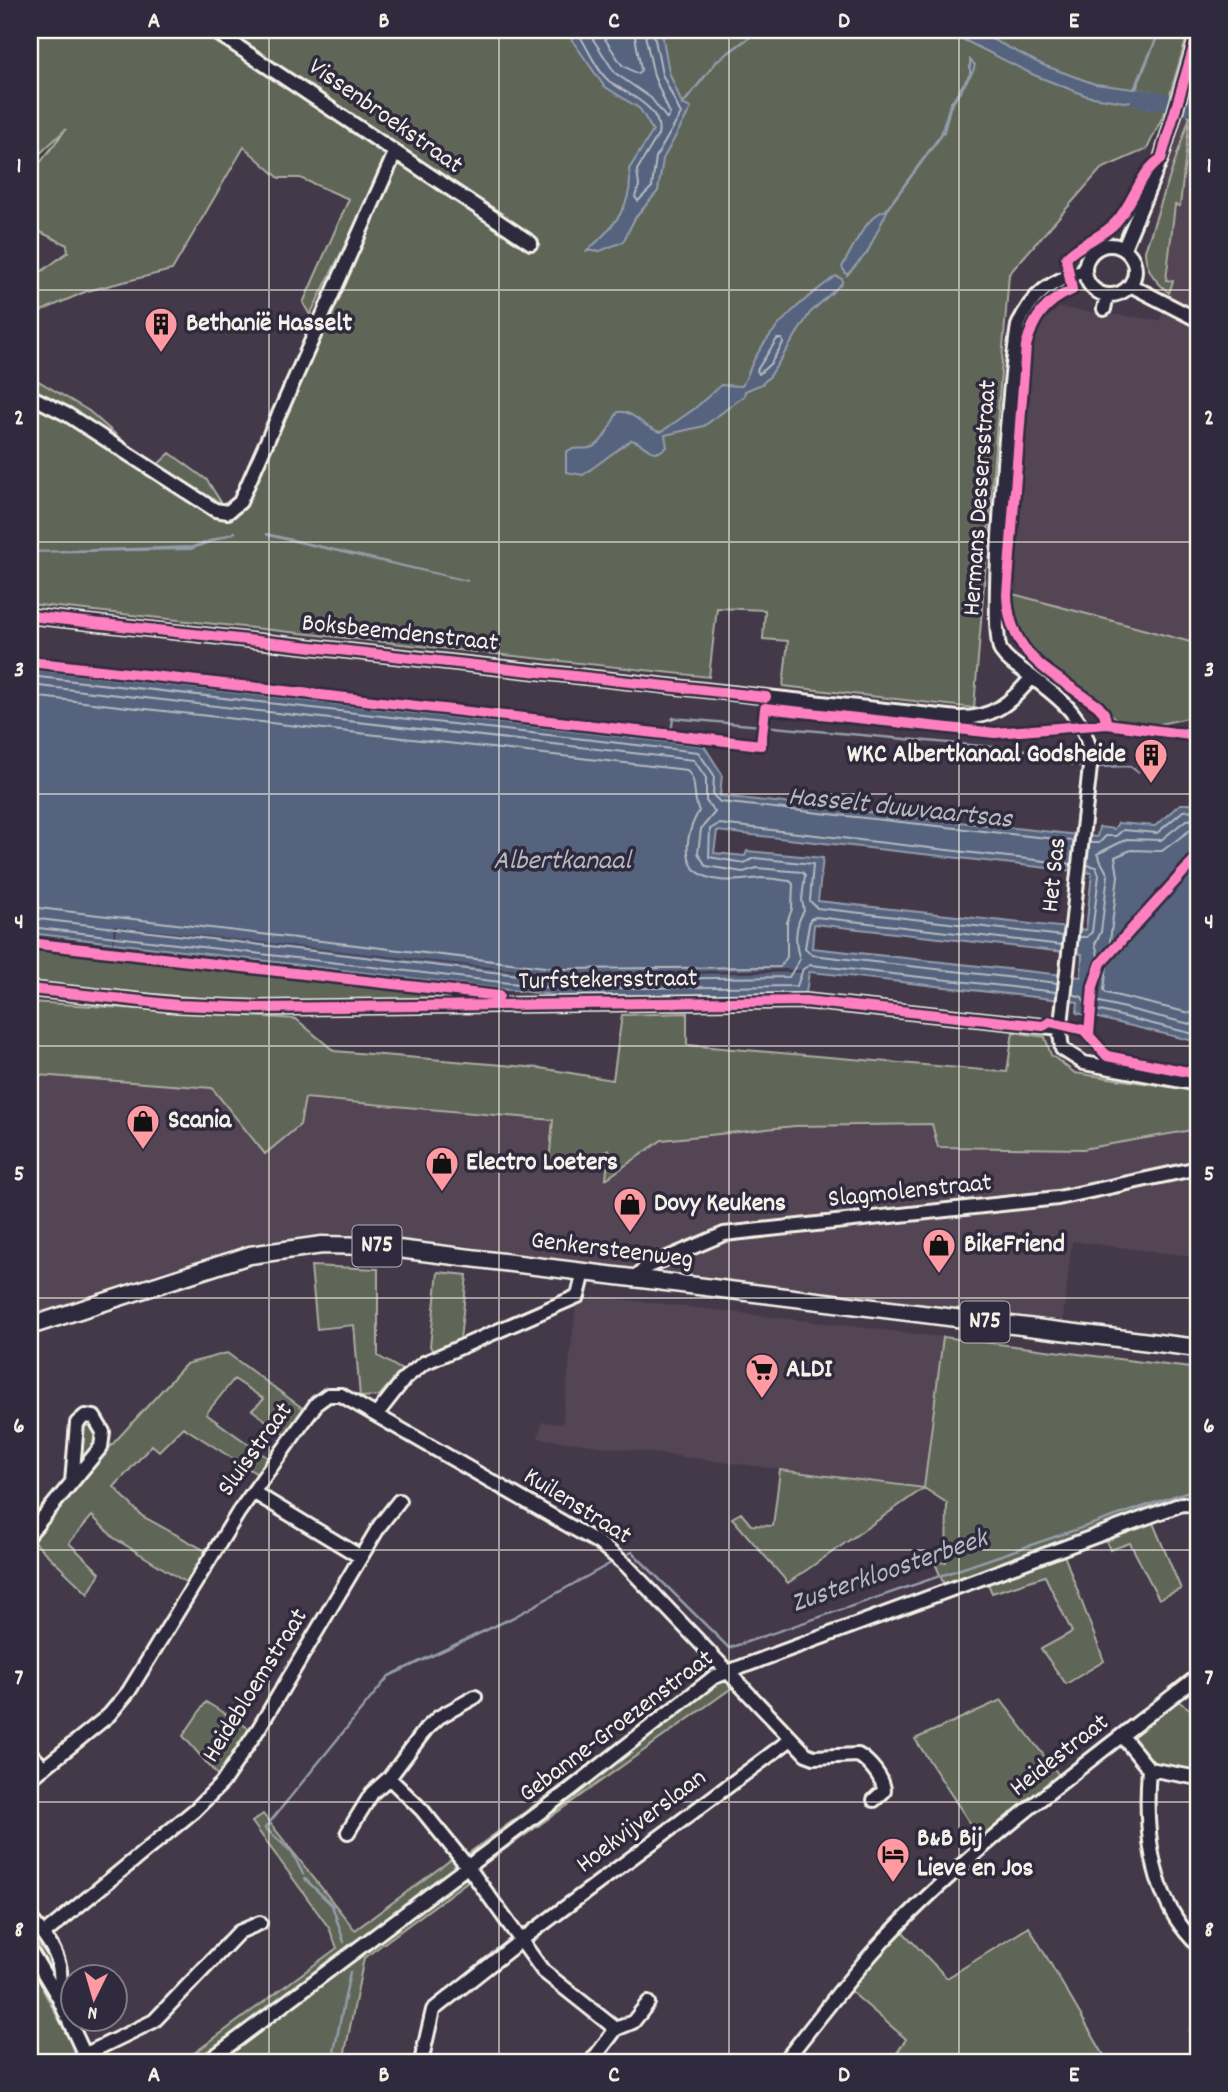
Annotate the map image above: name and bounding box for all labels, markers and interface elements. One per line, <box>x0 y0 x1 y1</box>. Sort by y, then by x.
text: A <box>148 6 160 39</box>
text: B <box>379 6 390 39</box>
text: C <box>608 6 620 39</box>
text: D <box>838 6 850 39</box>
text: E <box>1069 6 1080 39</box>
street label: Vissenbroekstraat <box>300 50 470 184</box>
text: 1 <box>16 151 22 184</box>
text: 1 <box>1206 151 1212 184</box>
building icon: Bethanië Hasselt <box>142 305 180 354</box>
place label: Bethanië Hasselt <box>186 306 352 343</box>
street label: Hermans Dessersstraat <box>954 378 1008 617</box>
text: 2 <box>14 403 24 436</box>
text: 2 <box>1204 403 1214 436</box>
street label: Boksbeemdenstraat <box>300 605 500 663</box>
text: 3 <box>14 655 24 688</box>
text: 3 <box>1204 655 1214 688</box>
building icon: WKC Albertkanaal Godsheide <box>1132 736 1170 785</box>
place label: WKC Albertkanaal Godsheide <box>847 737 1126 774</box>
water label: Hasselt duwvaartsas <box>786 778 1015 842</box>
street label: Het Sas <box>1033 836 1077 914</box>
water label: Albertkanaal <box>493 843 633 883</box>
text: 4 <box>14 907 24 940</box>
text: 4 <box>1204 907 1214 940</box>
street label: Turfstekersstraat <box>518 961 698 1001</box>
shop icon: Scania <box>124 1102 162 1151</box>
place label: Scania <box>168 1103 232 1140</box>
shop icon: Electro Loeters <box>423 1144 461 1193</box>
place label: Electro Loeters <box>466 1145 618 1182</box>
text: 5 <box>14 1159 24 1192</box>
text: 5 <box>1204 1159 1214 1192</box>
street label: Slagmolenstraat <box>826 1165 994 1219</box>
shop icon: Dovy Keukens <box>611 1185 649 1234</box>
place label: Dovy Keukens <box>654 1186 786 1223</box>
street label: Genkersteenweg <box>529 1223 695 1279</box>
road number: N75 <box>352 1226 402 1266</box>
shop icon: BikeFriend <box>920 1226 958 1275</box>
place label: BikeFriend <box>964 1227 1065 1264</box>
road number: N75 <box>960 1302 1010 1342</box>
supermarket icon: ALDI <box>743 1351 781 1400</box>
place label: ALDI <box>786 1352 833 1389</box>
street label: Sluisstraat <box>209 1395 303 1505</box>
text: 6 <box>13 1411 25 1444</box>
text: 6 <box>1203 1411 1215 1444</box>
street label: Kuilenstraat <box>516 1459 639 1555</box>
water label: Zusterkloosterbeek <box>786 1520 996 1625</box>
street label: Heidebloemstraat <box>194 1601 318 1770</box>
street label: Gebanne-Groezenstraat <box>512 1641 723 1813</box>
text: 7 <box>15 1663 24 1696</box>
text: 7 <box>1205 1663 1214 1696</box>
street label: Heidestraat <box>1002 1705 1118 1807</box>
street label: Hoekvijverslaan <box>569 1761 715 1883</box>
place label: B&B Bij Lieve en Jos <box>917 1821 1034 1888</box>
hotel icon: B&B Bij Lieve en Jos <box>874 1835 912 1884</box>
text: 8 <box>14 1915 24 1948</box>
text: 8 <box>1204 1915 1214 1948</box>
north arrow <box>60 1962 130 2032</box>
text: N <box>87 1998 99 2025</box>
text: A <box>148 2060 160 2092</box>
text: B <box>379 2060 390 2092</box>
text: C <box>608 2060 620 2092</box>
text: D <box>838 2060 850 2092</box>
text: E <box>1069 2060 1080 2092</box>

